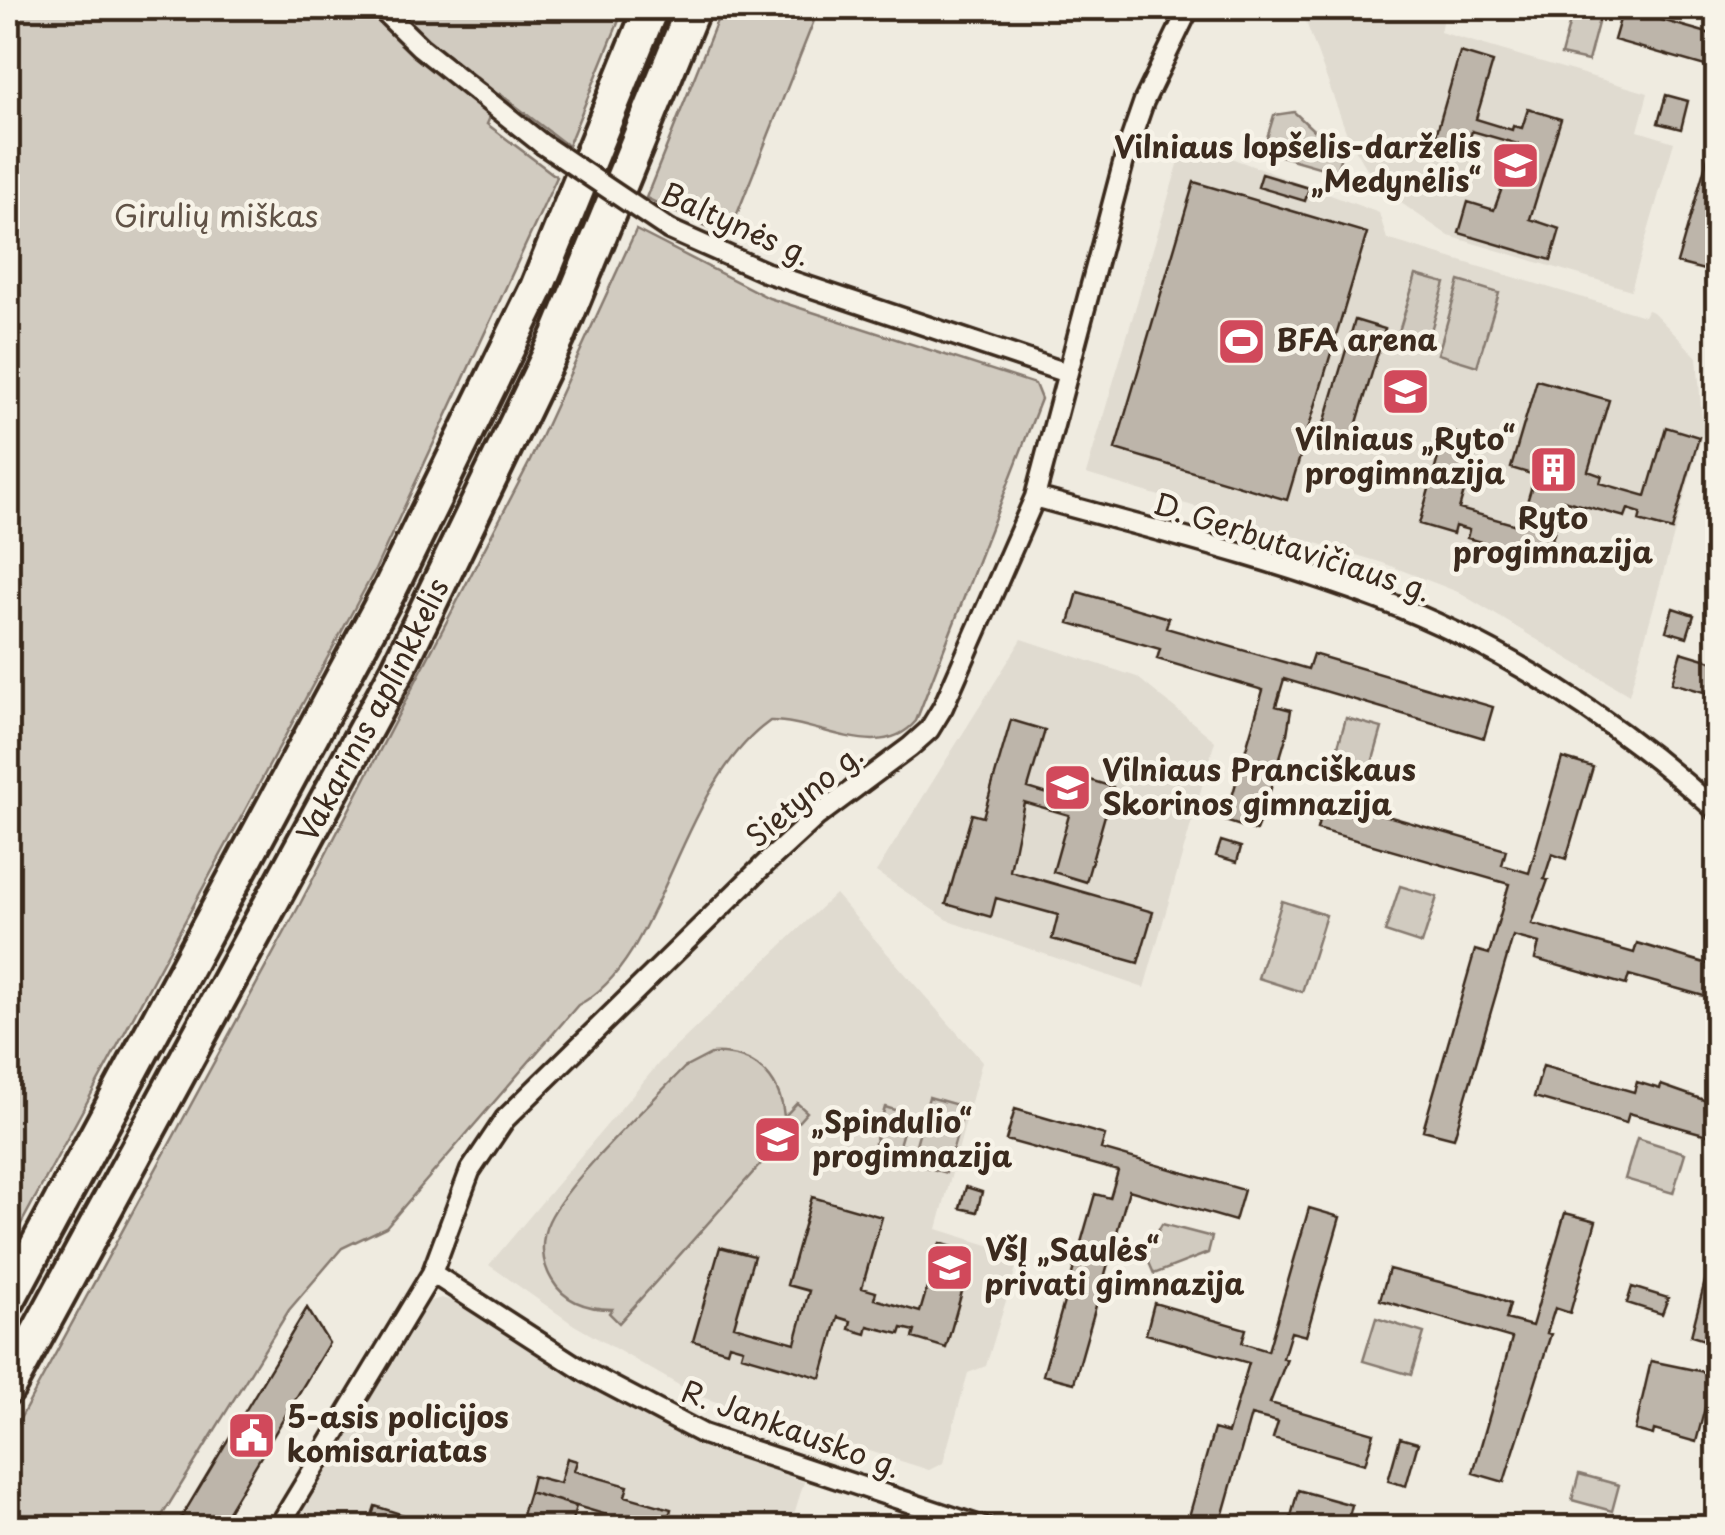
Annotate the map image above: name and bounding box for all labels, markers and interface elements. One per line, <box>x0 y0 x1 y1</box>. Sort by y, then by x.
place label: Vilniaus lopšelis-darželis „Medynėlis“ <box>1114 123 1482 202</box>
school or university icon: Vilniaus lopšelis-darželis „Medynėlis“ <box>1490 139 1542 191</box>
street label: Baltynės g. <box>655 170 819 276</box>
park label: Girulių miškas <box>114 192 318 237</box>
sports icon: BFA arena <box>1215 315 1267 367</box>
place label: BFA arena <box>1276 316 1438 361</box>
school or university icon: Vilniaus „Ryto“ progimnazija <box>1379 365 1431 417</box>
place label: Vilniaus „Ryto“ progimnazija <box>1295 415 1516 494</box>
building icon: Ryto progimnazija <box>1527 444 1579 496</box>
street label: D. Gerbutavičiaus g. <box>1148 479 1437 612</box>
place label: Ryto progimnazija <box>1453 494 1653 573</box>
street label: Vakarinis aplinkkelis <box>284 570 459 849</box>
street label: Sietyno g. <box>735 731 872 857</box>
place label: Vilniaus Pranciškaus Skorinos gimnazija <box>1102 746 1416 825</box>
school or university icon: Vilniaus Pranciškaus Skorinos gimnazija <box>1041 762 1093 814</box>
place label: „Spindulio“ progimnazija <box>812 1098 1013 1177</box>
school or university icon: „Spindulio“ progimnazija <box>751 1114 803 1166</box>
place label: VšĮ „Saulės“ privati gimnazija <box>985 1226 1245 1305</box>
school or university icon: VšĮ „Saulės“ privati gimnazija <box>924 1242 976 1294</box>
street label: R. Jankausko g. <box>676 1367 908 1488</box>
place label: 5-asis policijos komisariatas <box>287 1393 509 1472</box>
public building icon: 5-asis policijos komisariatas <box>226 1409 278 1461</box>

